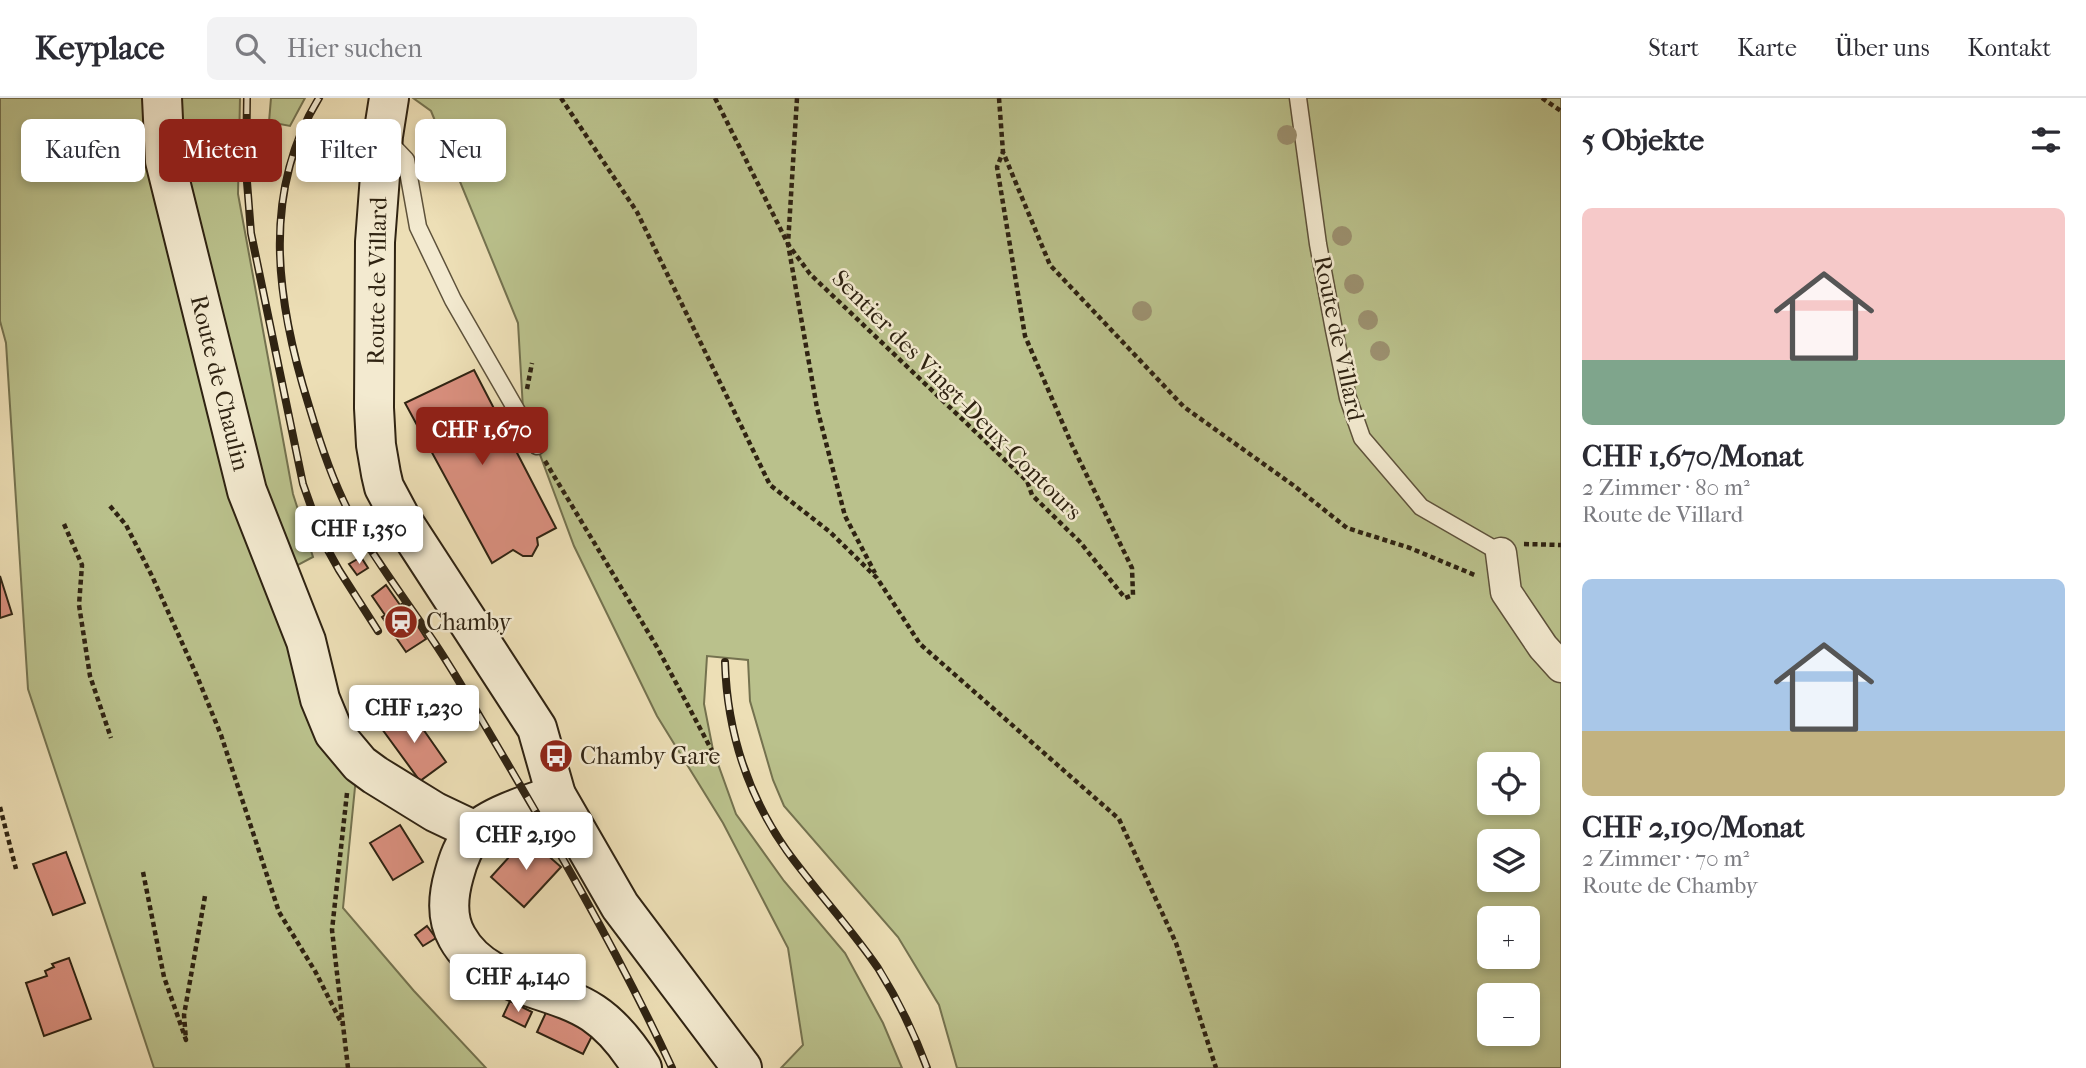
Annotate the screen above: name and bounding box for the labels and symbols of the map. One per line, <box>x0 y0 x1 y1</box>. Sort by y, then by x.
street label: Route de Villard <box>362 196 392 365</box>
street label: Route de Villard <box>1308 253 1370 424</box>
street label: Sentier des Vingt-Deux-Contours <box>826 264 1088 526</box>
street label: Route de Chaulin <box>185 292 255 474</box>
pin: CHF 1,670 <box>402 408 562 467</box>
pin: CHF 1,350 <box>279 506 439 566</box>
station icon: Chamby <box>382 603 420 641</box>
place label: Chamby <box>426 608 512 636</box>
pin: CHF 1,230 <box>334 686 494 745</box>
bus stop icon: Chamby Gare <box>537 737 575 775</box>
place label: Chamby Gare <box>580 742 721 770</box>
pin: CHF 2,190 <box>446 812 606 872</box>
pin: CHF 4,140 <box>438 954 598 1014</box>

